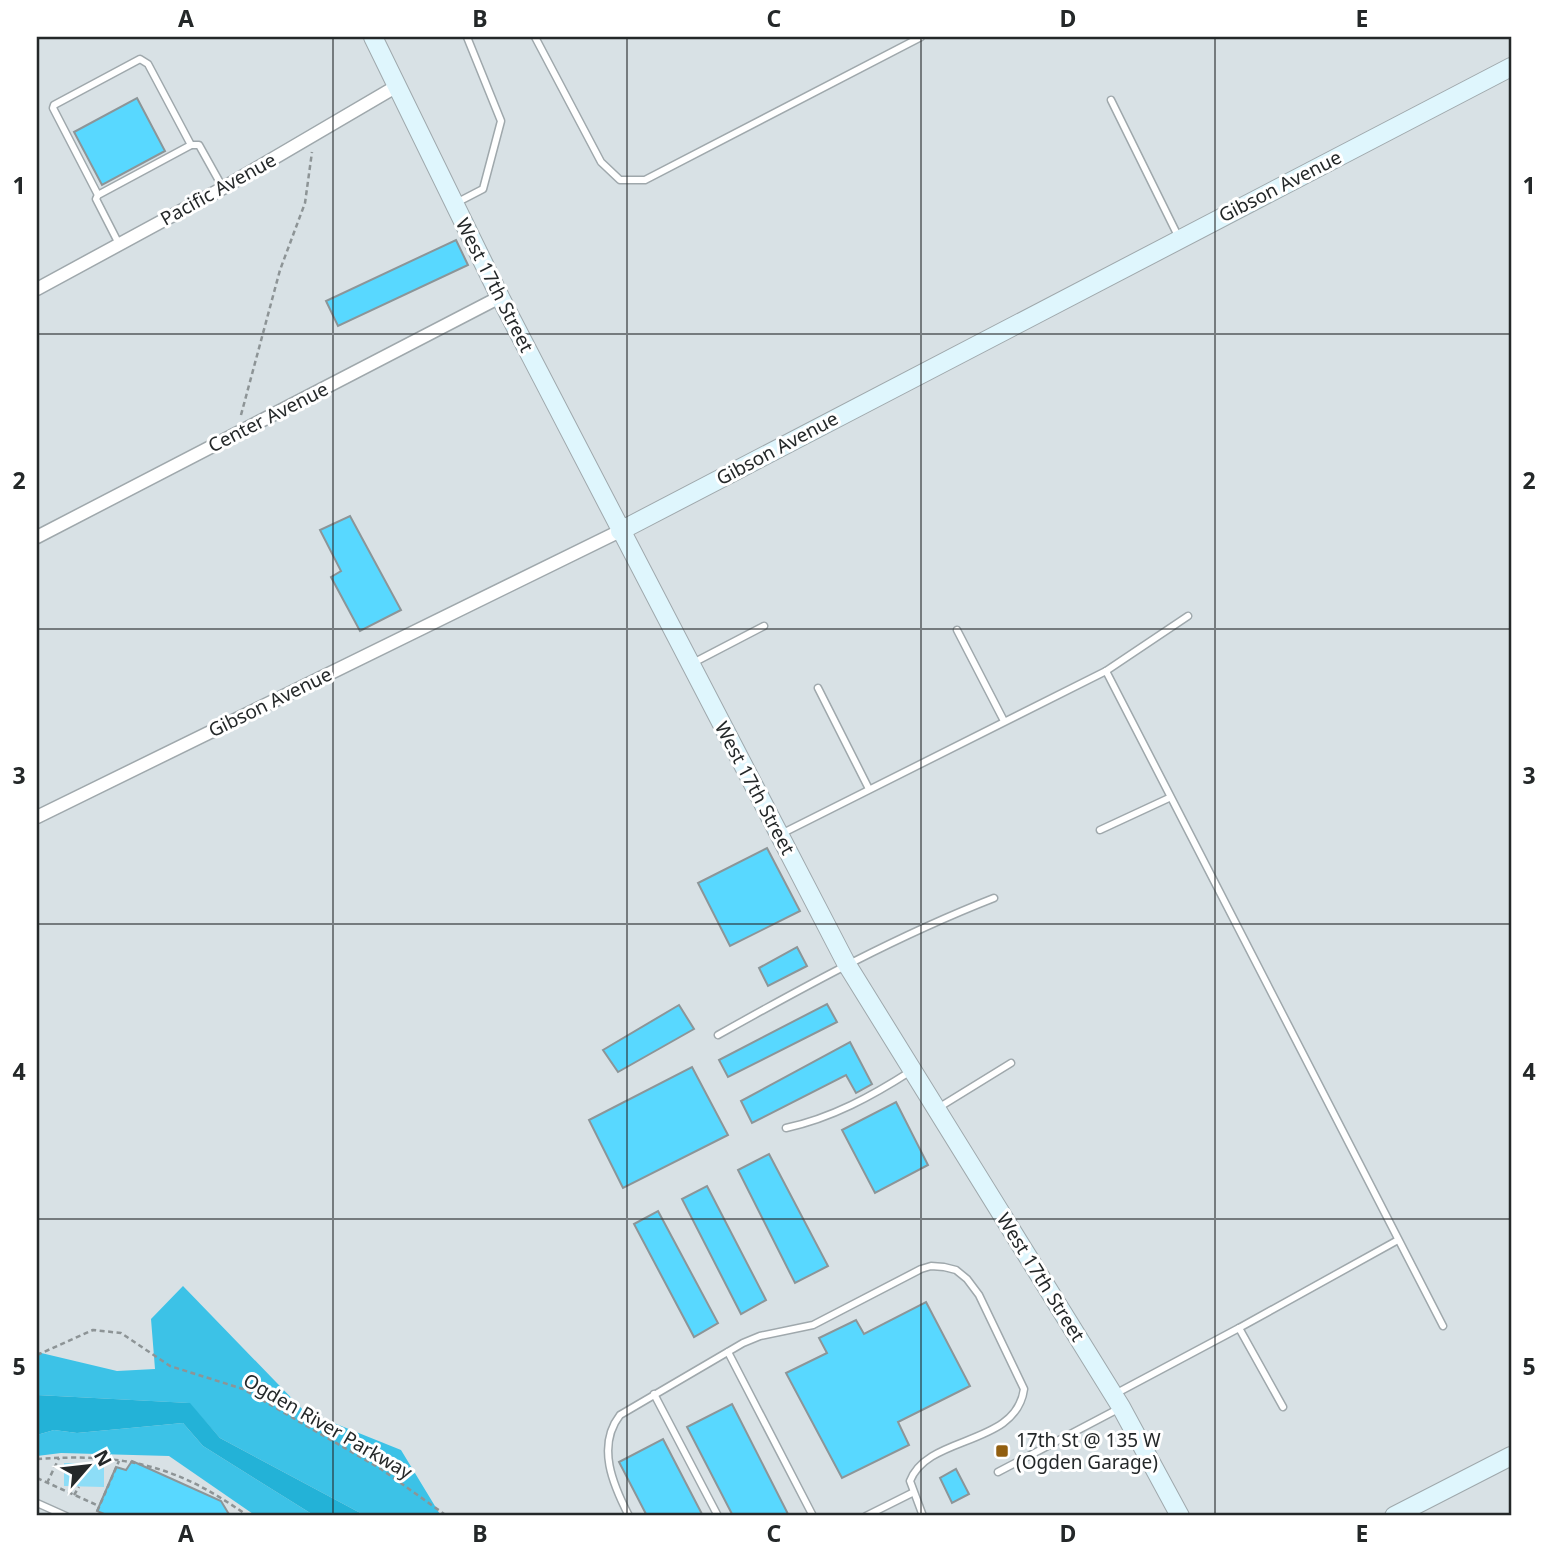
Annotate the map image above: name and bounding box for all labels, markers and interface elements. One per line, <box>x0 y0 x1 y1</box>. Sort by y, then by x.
text: A <box>178 2 194 34</box>
text: B <box>472 2 488 34</box>
text: C <box>767 2 782 34</box>
text: D <box>1060 2 1076 34</box>
text: E <box>1356 2 1368 34</box>
street label: Gibson Avenue <box>1214 144 1346 228</box>
street label: Pacific Avenue <box>156 147 280 231</box>
text: 1 <box>12 169 26 201</box>
text: 1 <box>1522 169 1536 201</box>
street label: West 17th Street <box>450 214 540 357</box>
street label: Center Avenue <box>203 376 333 458</box>
street label: Gibson Avenue <box>712 405 842 491</box>
text: 2 <box>12 464 26 496</box>
text: 2 <box>1522 464 1536 496</box>
street label: Gibson Avenue <box>204 661 336 743</box>
street label: West 17th Street <box>709 717 801 859</box>
text: 3 <box>12 759 26 791</box>
text: 3 <box>1522 759 1536 791</box>
text: 4 <box>12 1055 26 1087</box>
text: 4 <box>1522 1055 1536 1087</box>
street label: West 17th Street <box>991 1208 1091 1346</box>
text: 5 <box>12 1350 26 1382</box>
text: 5 <box>1522 1350 1536 1382</box>
street label: Ogden River Parkway <box>239 1367 417 1485</box>
place label: 17th St @ 135 W (Ogden Garage) <box>1016 1427 1161 1475</box>
north arrow <box>52 1430 122 1500</box>
marker: 17th St @ 135 W (Ogden Garage) <box>994 1443 1010 1459</box>
text: N <box>88 1445 118 1471</box>
text: A <box>178 1517 194 1549</box>
text: B <box>472 1517 488 1549</box>
text: C <box>767 1517 782 1549</box>
text: D <box>1060 1517 1076 1549</box>
text: E <box>1356 1517 1368 1549</box>

